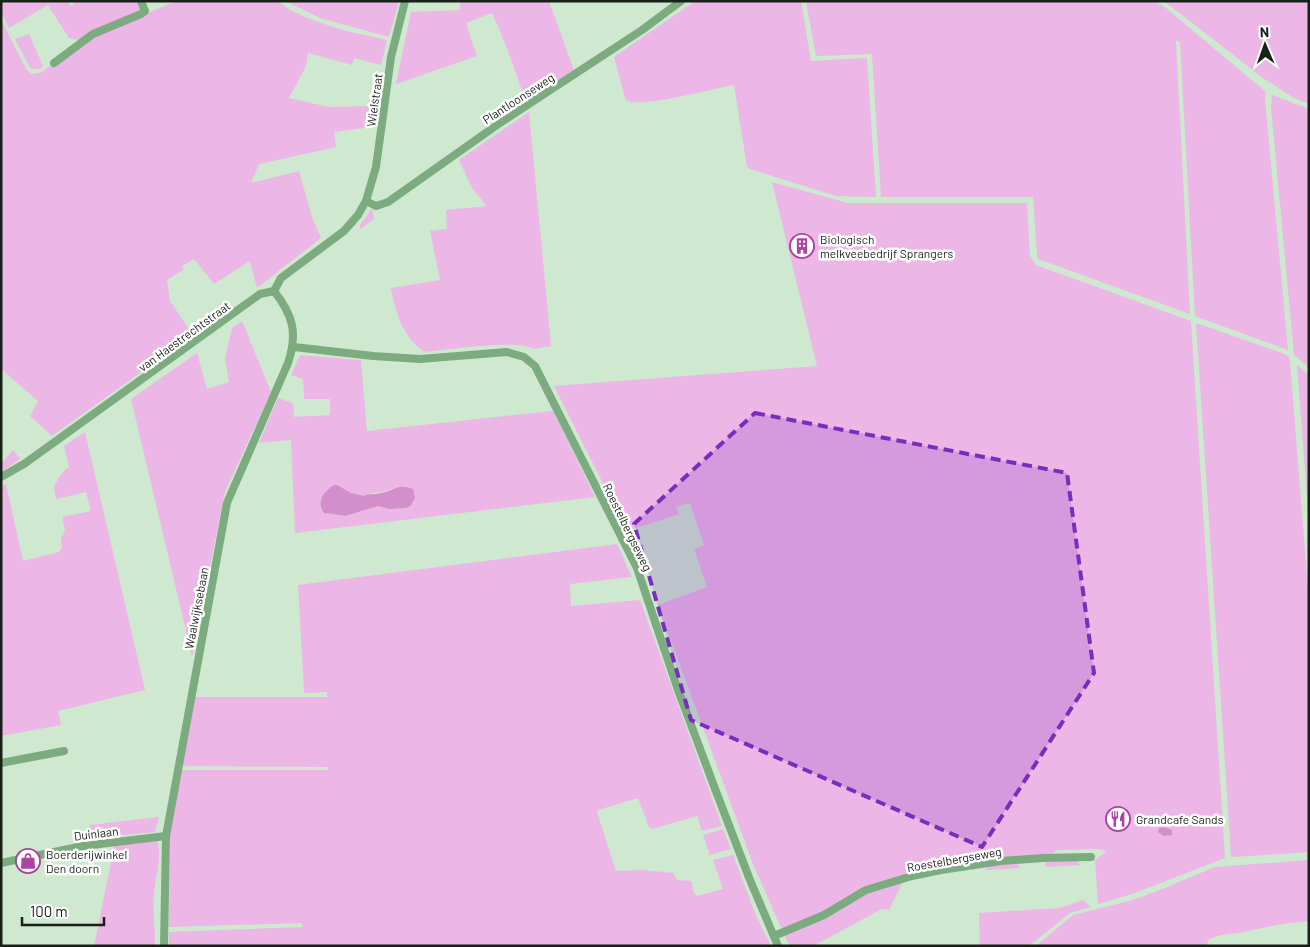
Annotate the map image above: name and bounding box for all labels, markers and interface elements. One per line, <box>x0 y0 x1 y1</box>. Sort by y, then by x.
north arrow <box>1240 20 1290 70</box>
text: N <box>1260 23 1269 40</box>
street label: Plantloonseweg <box>480 70 556 126</box>
street label: Wielstraat <box>363 72 385 128</box>
place label: Biologisch melkveebedrijf Sprangers <box>820 232 953 260</box>
building icon: Biologisch melkveebedrijf Sprangers <box>789 233 815 259</box>
street label: van Haestrechtstraat <box>135 298 233 374</box>
street label: Roestelbergseweg <box>601 481 655 573</box>
street label: Waalwijksebaan <box>181 566 211 650</box>
restaurant icon: Grandcafe Sands <box>1105 806 1131 832</box>
place label: Grandcafe Sands <box>1136 812 1224 826</box>
street label: Duinlaan <box>73 823 119 843</box>
street label: Roestelbergseweg <box>906 844 1002 874</box>
place label: Boerderijwinkel Den doorn <box>46 847 127 875</box>
shop icon: Boerderijwinkel Den doorn <box>15 848 41 874</box>
scale bar <box>22 894 105 926</box>
text: 100 m <box>30 902 68 920</box>

